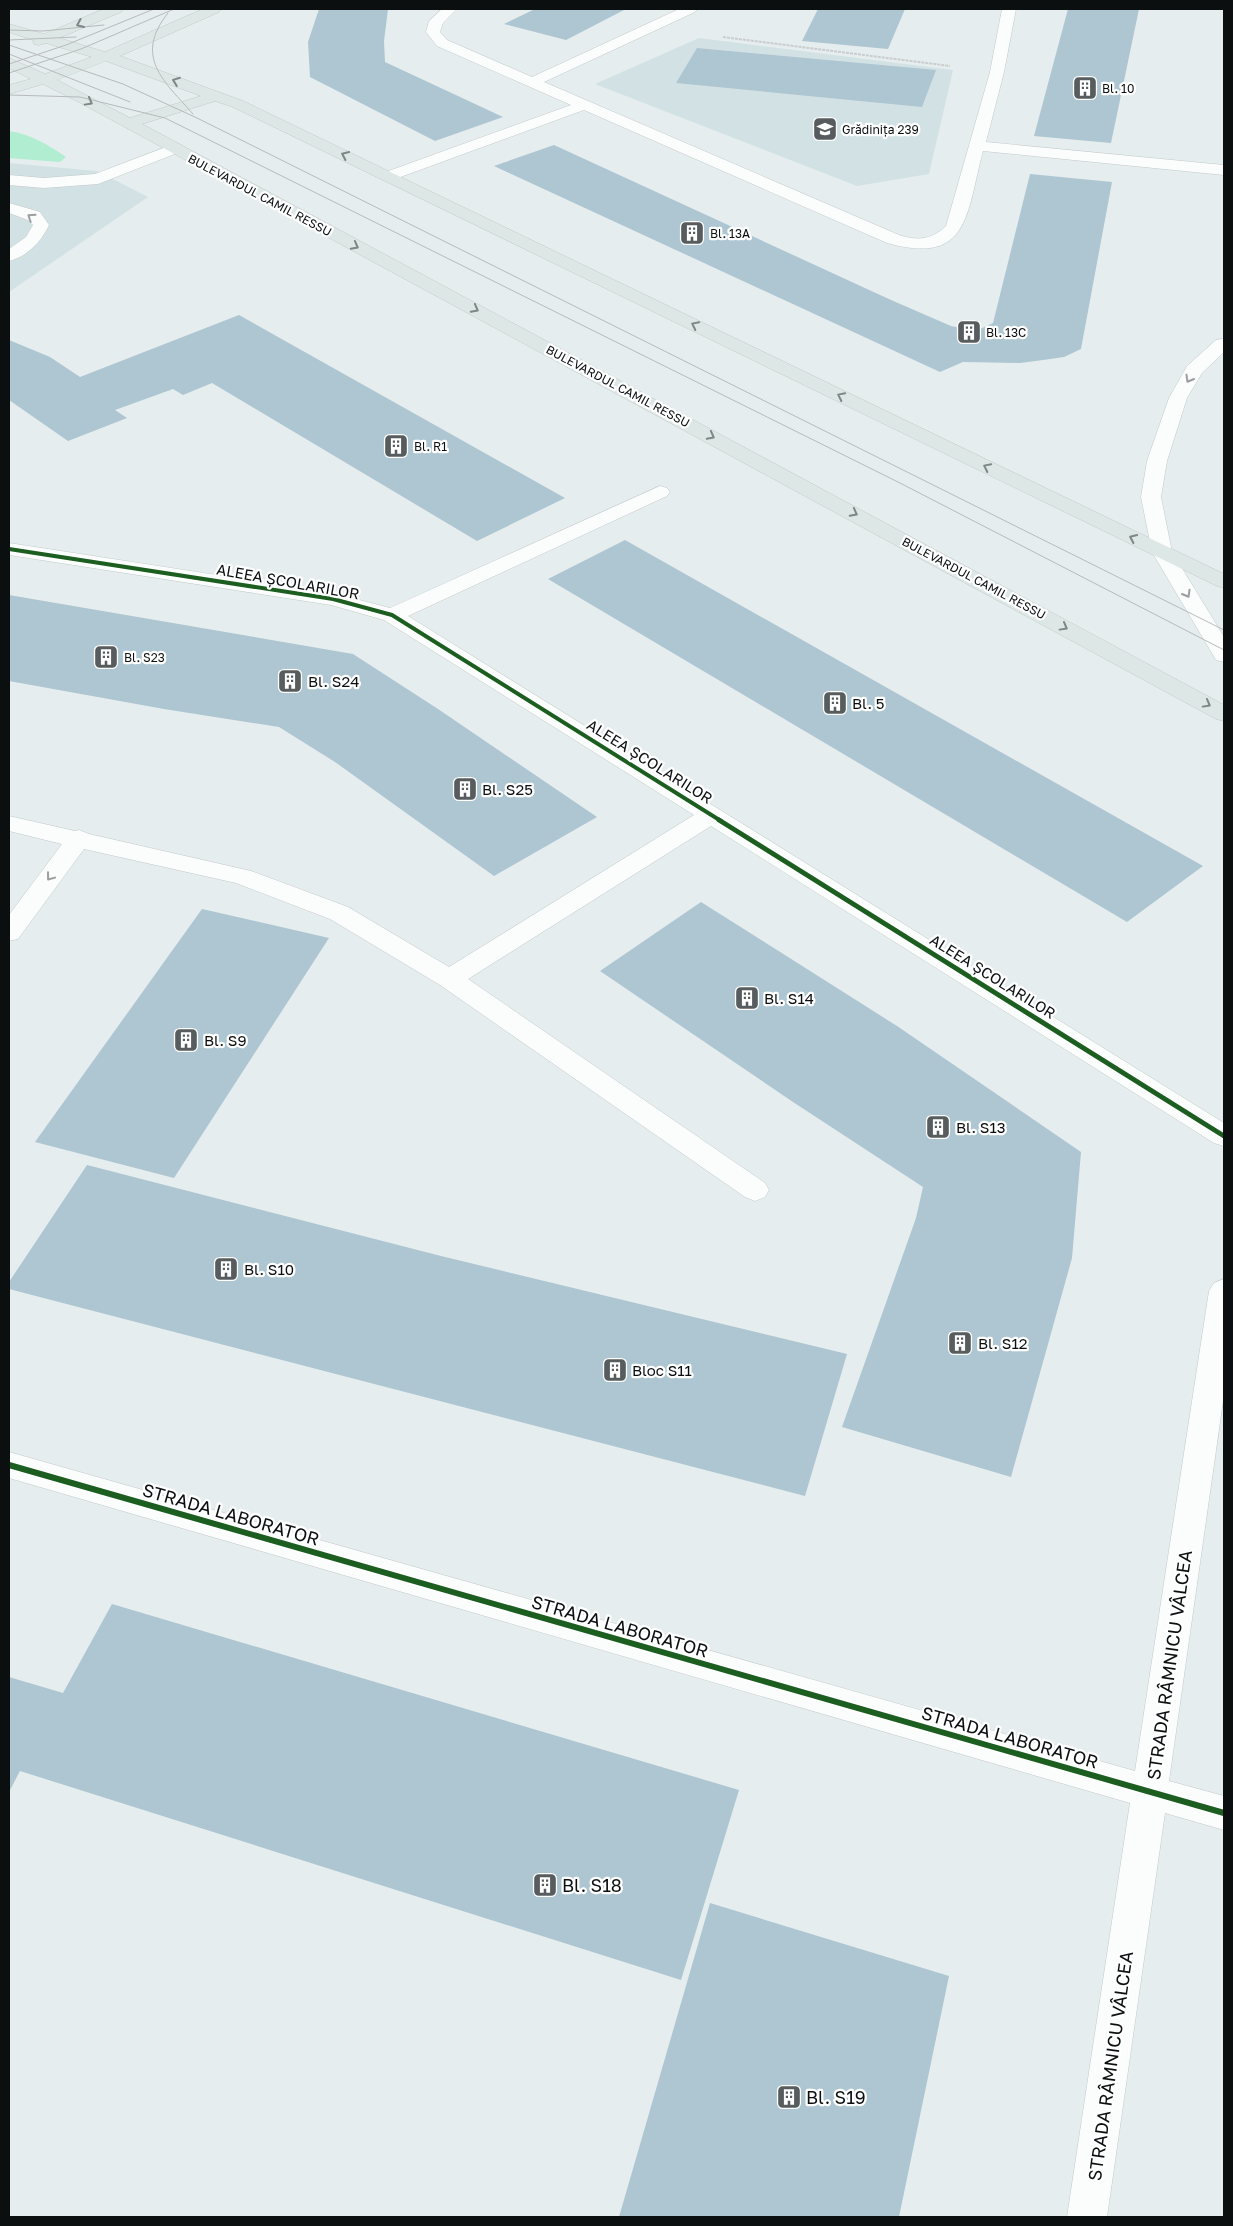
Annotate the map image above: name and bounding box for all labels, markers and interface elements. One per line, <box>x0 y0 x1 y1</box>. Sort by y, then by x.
one-way arrow <box>76 17 85 28</box>
building icon: Bl. 10 <box>1072 75 1098 101</box>
one-way arrow <box>172 77 181 87</box>
place label: Bl. 10 <box>1102 81 1134 96</box>
one-way arrow <box>83 96 92 106</box>
school or university icon: Grădinița 239 <box>812 116 838 142</box>
place label: Grădinița 239 <box>842 122 919 137</box>
street label: BULEVARDUL CAMIL RESSU <box>186 151 334 239</box>
one-way arrow <box>341 151 350 161</box>
one-way arrow <box>27 213 36 223</box>
building icon: Bl. 13A <box>679 220 705 246</box>
place label: Bl. 13A <box>710 226 750 241</box>
one-way arrow <box>350 240 359 250</box>
one-way arrow <box>470 303 479 313</box>
building icon: Bl. 13C <box>956 319 982 345</box>
one-way arrow <box>691 321 700 331</box>
place label: Bl. 13C <box>986 325 1026 340</box>
street label: BULEVARDUL CAMIL RESSU <box>544 342 692 430</box>
one-way arrow <box>1185 374 1195 383</box>
one-way arrow <box>837 392 846 402</box>
one-way arrow <box>705 430 714 440</box>
building icon: Bl. R1 <box>383 433 409 459</box>
place label: Bl. R1 <box>414 439 447 454</box>
one-way arrow <box>983 463 992 473</box>
one-way arrow <box>848 507 857 517</box>
street label: BULEVARDUL CAMIL RESSU <box>900 534 1048 622</box>
one-way arrow <box>1129 534 1138 544</box>
street label: ALEEA ȘCOLARILOR <box>215 560 361 602</box>
one-way arrow <box>1180 589 1190 598</box>
one-way arrow <box>1059 620 1068 630</box>
building icon: Bl. S23 <box>93 644 119 670</box>
place label: Bl. S23 <box>124 650 165 665</box>
building icon: Bl. S24 <box>277 668 303 694</box>
place label: Bl. S24 <box>308 672 359 690</box>
building icon: Bl. 5 <box>822 690 848 716</box>
place label: Bl. 5 <box>852 694 885 712</box>
one-way arrow <box>1201 698 1210 708</box>
street label: ALEEA ȘCOLARILOR <box>584 715 716 807</box>
building icon: Bl. S25 <box>452 776 478 802</box>
place label: Bl. S25 <box>482 780 533 798</box>
one-way arrow <box>48 871 56 880</box>
street label: ALEEA ȘCOLARILOR <box>927 930 1059 1022</box>
building icon: Bl. S14 <box>734 985 760 1011</box>
place label: Bl. S14 <box>764 989 814 1007</box>
building icon: Bl. S9 <box>173 1027 199 1053</box>
place label: Bl. S9 <box>204 1031 247 1049</box>
building icon: Bl. S13 <box>925 1114 951 1140</box>
place label: Bl. S13 <box>956 1118 1006 1136</box>
building icon: Bl. S10 <box>213 1256 239 1282</box>
place label: Bl. S10 <box>244 1260 294 1278</box>
building icon: Bl. S12 <box>947 1330 973 1356</box>
place label: Bl. S12 <box>978 1334 1027 1352</box>
building icon: Bloc S11 <box>602 1357 628 1383</box>
place label: Bloc S11 <box>632 1361 692 1379</box>
street label: STRADA LABORATOR <box>140 1478 322 1550</box>
street label: STRADA RÂMNICU VÂLCEA <box>1142 1549 1196 1781</box>
street label: STRADA LABORATOR <box>529 1590 711 1662</box>
street label: STRADA LABORATOR <box>919 1701 1101 1773</box>
building icon: Bl. S18 <box>532 1872 558 1898</box>
place label: Bl. S18 <box>562 1874 622 1896</box>
street label: STRADA RÂMNICU VÂLCEA <box>1083 1950 1137 2182</box>
building icon: Bl. S19 <box>776 2084 802 2110</box>
place label: Bl. S19 <box>806 2086 866 2108</box>

